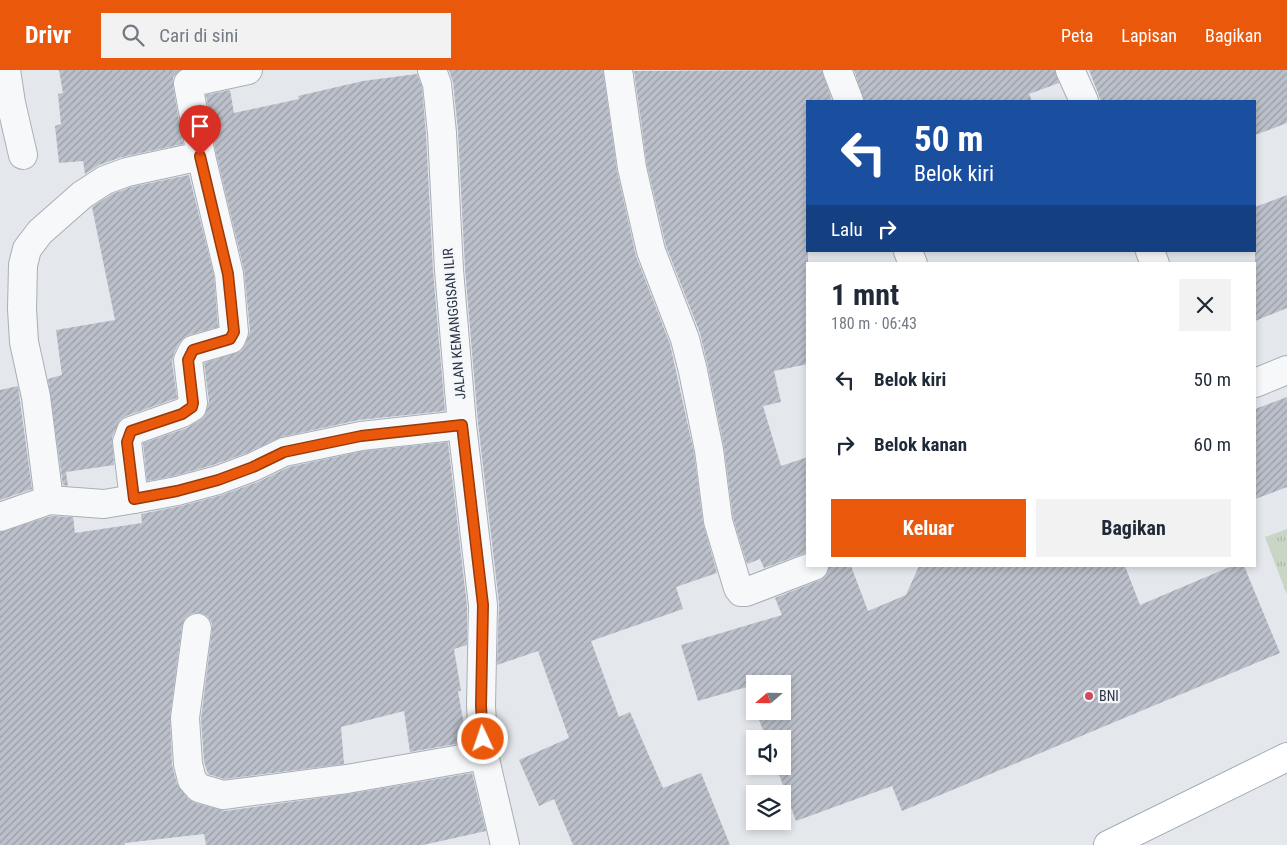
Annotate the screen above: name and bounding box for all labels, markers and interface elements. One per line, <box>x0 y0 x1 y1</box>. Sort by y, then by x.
search box <box>101 13 451 58</box>
text: Drivr <box>25 21 71 49</box>
icon: search <box>119 21 147 49</box>
text: Cari di sini <box>159 24 238 47</box>
text: Peta <box>1061 25 1093 46</box>
text: Lapisan <box>1121 25 1177 46</box>
text: Bagikan <box>1205 25 1262 46</box>
pin <box>179 105 221 156</box>
icon: arrive <box>186 112 214 140</box>
text: 50 m <box>914 119 983 160</box>
icon: left <box>831 120 896 185</box>
text: Belok kiri <box>914 161 994 186</box>
icon: right <box>873 215 901 243</box>
text: Lalu <box>831 218 863 241</box>
street label: JALAN KEMANGGISAN ILIR <box>439 247 469 400</box>
text: 1 mnt <box>831 277 899 312</box>
button: close <box>1179 279 1231 331</box>
text: 180 m · 06:43 <box>831 314 917 333</box>
icon: left <box>831 366 859 394</box>
text: Belok kiri <box>874 368 946 391</box>
text: 50 m <box>1194 368 1231 391</box>
icon: right <box>831 431 859 459</box>
text: Belok kanan <box>874 433 967 456</box>
text: 60 m <box>1194 433 1231 456</box>
button: Keluar <box>831 499 1026 557</box>
button: Bagikan <box>1036 499 1231 557</box>
north arrow <box>746 675 791 720</box>
map controls <box>746 675 791 830</box>
place label: BNI <box>1099 688 1119 704</box>
marker: BNI <box>1083 690 1095 702</box>
position arrow <box>456 712 508 764</box>
button: sound <box>746 730 791 775</box>
button: layers <box>746 785 791 830</box>

